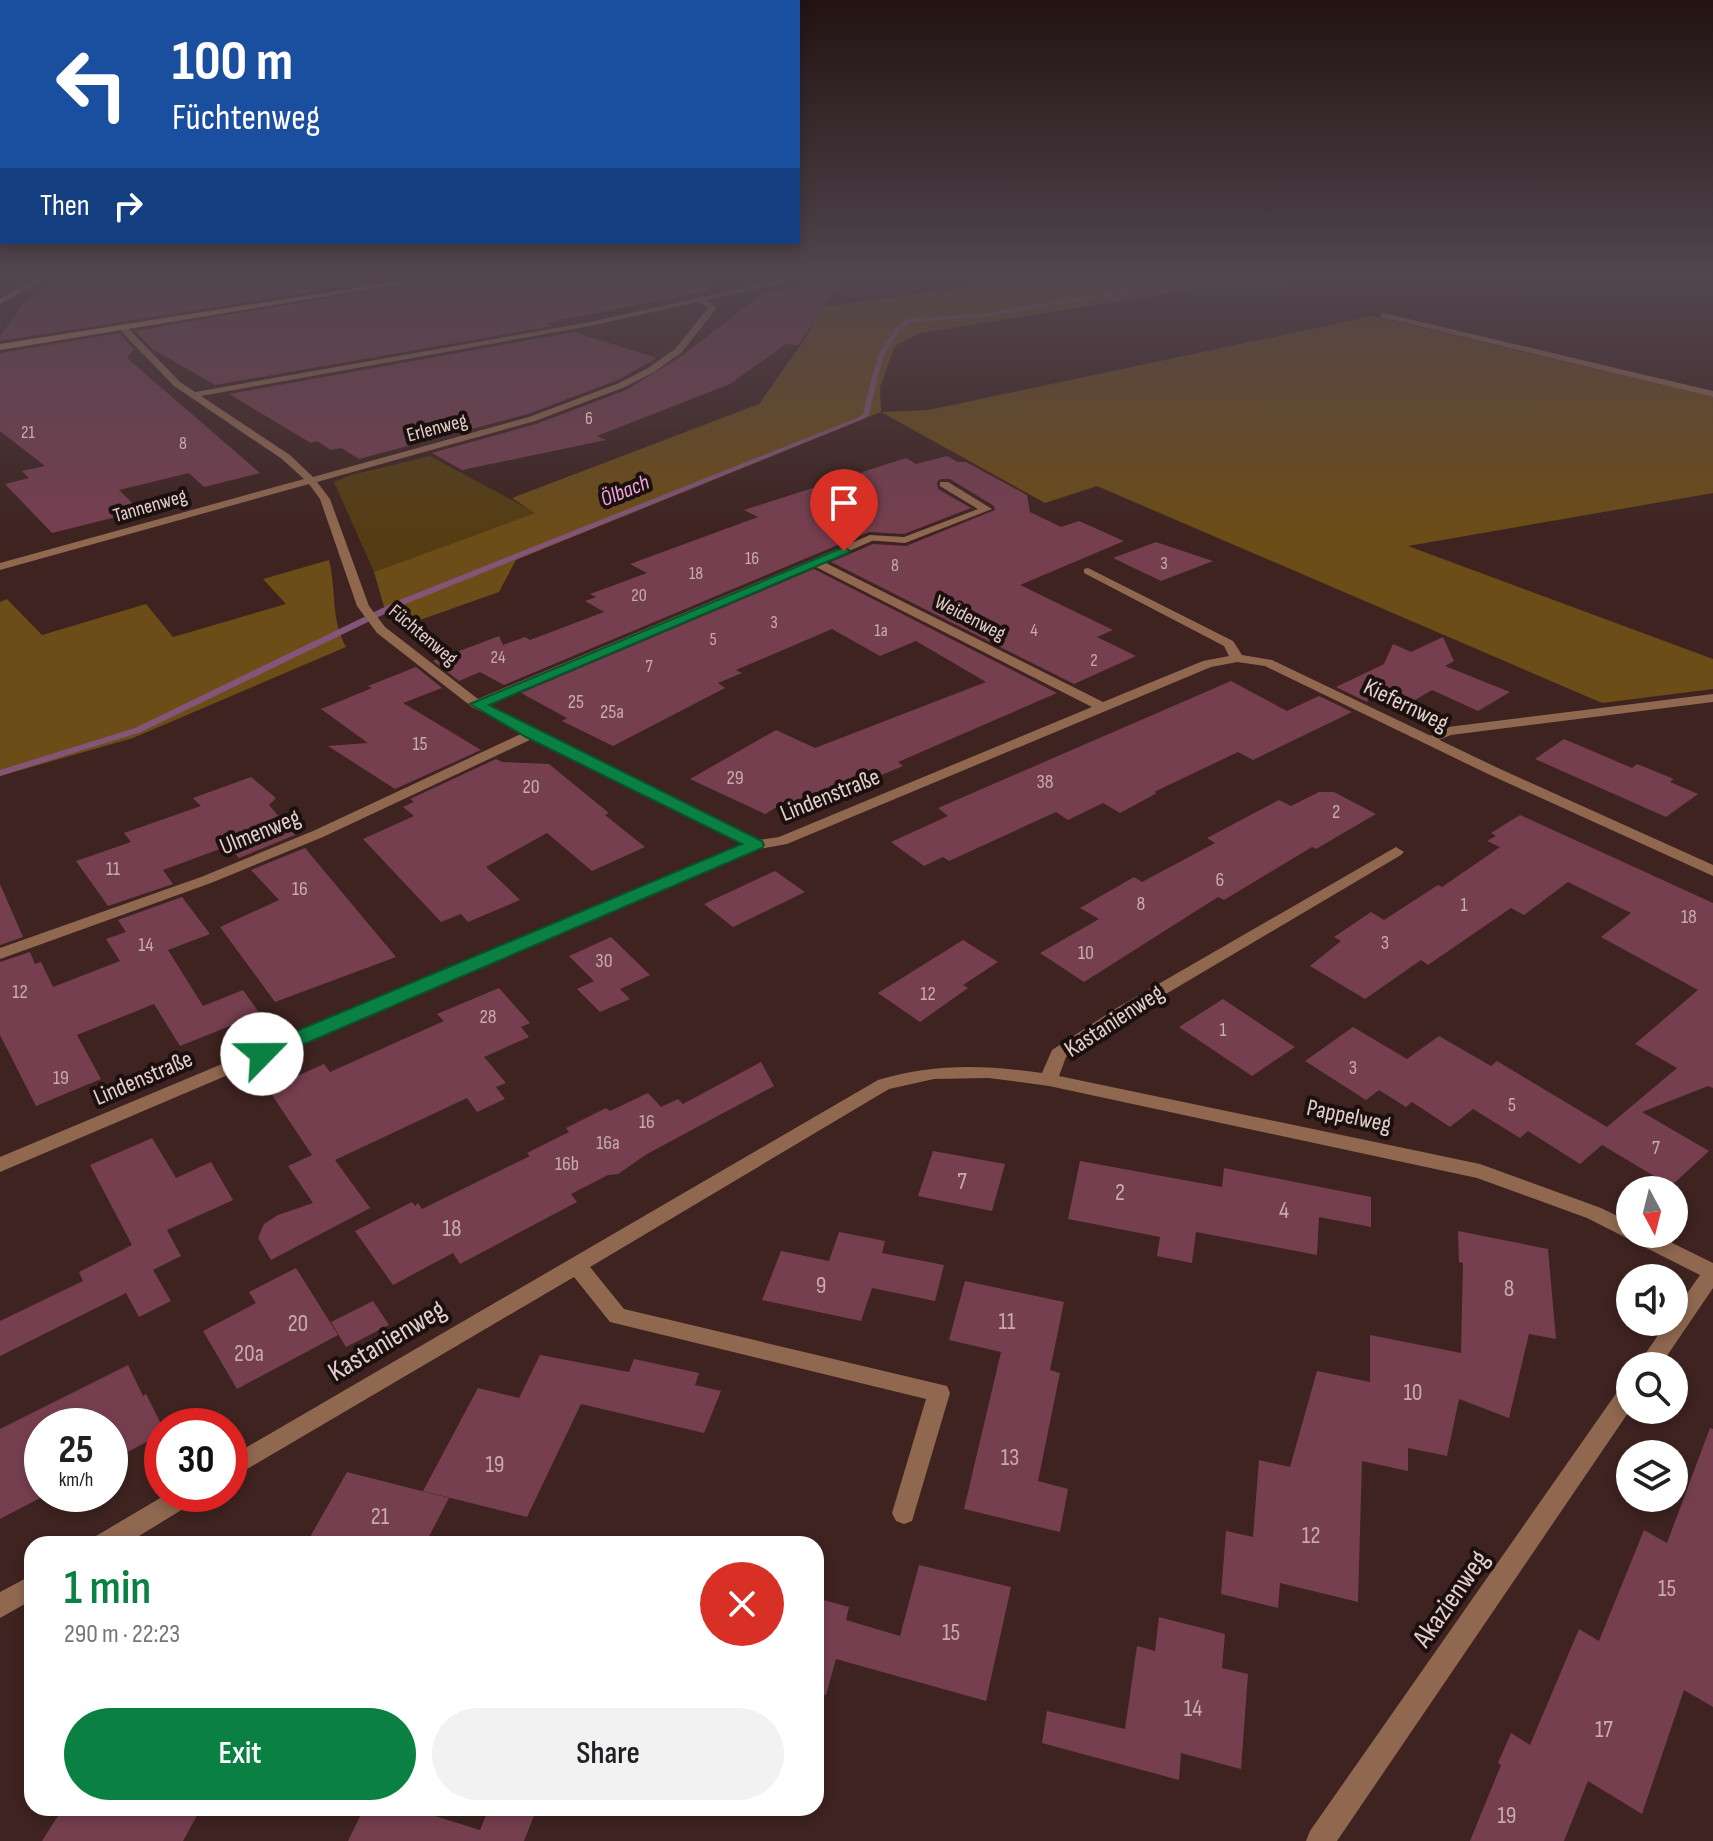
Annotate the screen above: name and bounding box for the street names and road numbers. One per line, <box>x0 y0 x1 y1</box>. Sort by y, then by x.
street label: Erlenweg <box>404 408 470 448</box>
street label: Tannenweg <box>110 484 190 528</box>
street label: Weidenweg <box>930 590 1010 646</box>
street label: Füchtenweg <box>384 599 462 671</box>
street label: Kiefernweg <box>1359 672 1453 738</box>
street label: Lindenstraße <box>776 762 884 828</box>
street label: Ulmenweg <box>216 803 304 861</box>
street label: Kastanienweg <box>1059 978 1169 1064</box>
street label: Lindenstraße <box>89 1044 197 1112</box>
street label: Pappelweg <box>1304 1093 1394 1139</box>
street label: Kastanienweg <box>322 1293 452 1389</box>
street label: Akazienweg <box>1405 1544 1496 1654</box>

